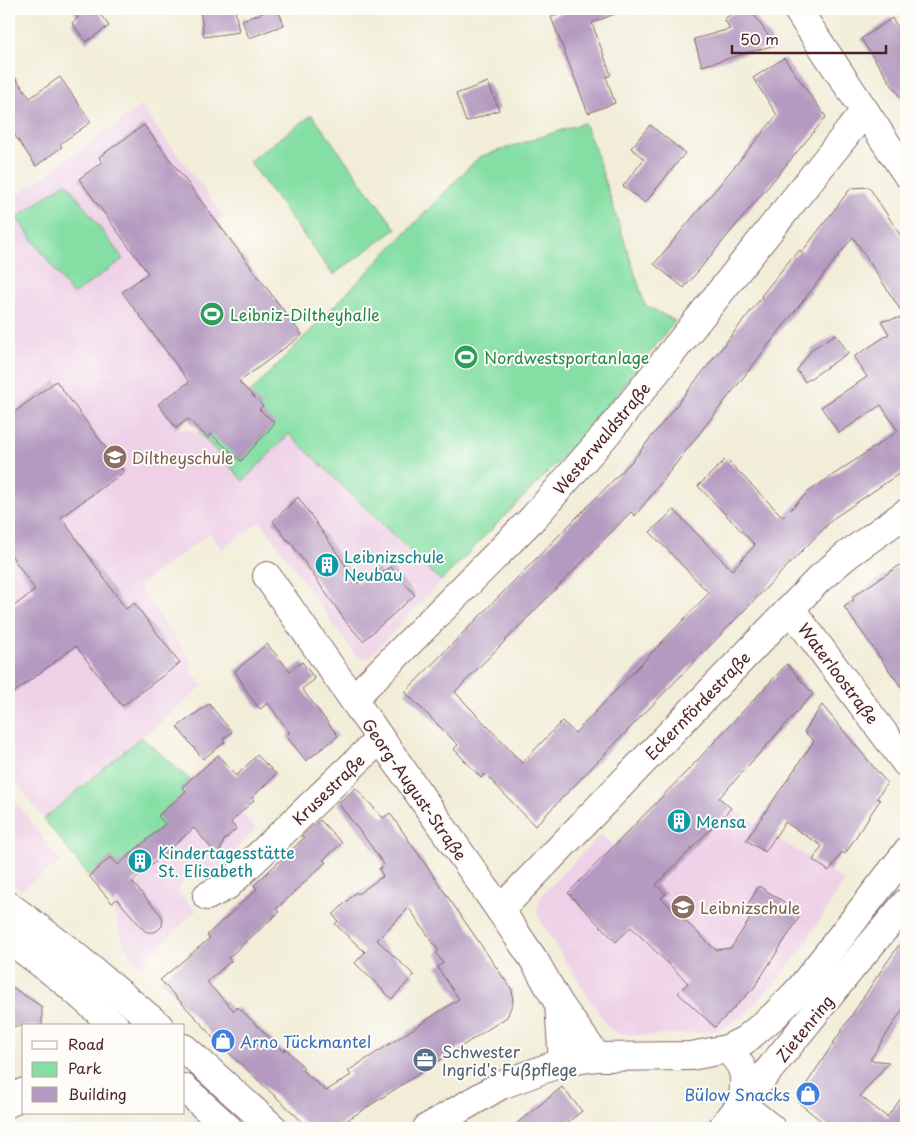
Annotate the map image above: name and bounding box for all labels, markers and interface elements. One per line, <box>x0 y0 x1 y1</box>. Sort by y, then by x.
scale bar <box>732 22 886 54</box>
text: 50 m <box>740 27 779 50</box>
sports icon: Leibniz-Diltheyhalle <box>199 301 225 327</box>
place label: Leibniz-Diltheyhalle <box>230 302 380 326</box>
sports icon: Nordwestsportanlage <box>453 344 479 370</box>
place label: Nordwestsportanlage <box>484 345 649 369</box>
street label: Westerwaldstraße <box>547 377 655 499</box>
school or university icon: Diltheyschule <box>102 444 128 470</box>
place label: Diltheyschule <box>132 445 234 469</box>
place label: Leibnizschule Neubau <box>344 544 445 586</box>
building icon: Leibnizschule Neubau <box>314 552 340 578</box>
street label: Waterloostraße <box>793 617 885 729</box>
street label: Eckernfördestraße <box>639 645 755 765</box>
street label: Georg-August-Straße <box>357 713 473 865</box>
street label: Krusestraße <box>286 748 370 830</box>
building icon: Mensa <box>666 808 692 834</box>
place label: Mensa <box>696 809 746 833</box>
place label: Kindertagesstätte St. Elisabeth <box>158 840 295 882</box>
building icon: Kindertagesstätte St. Elisabeth <box>127 848 153 874</box>
school or university icon: Leibnizschule <box>670 894 696 920</box>
place label: Leibnizschule <box>700 895 801 919</box>
street label: Zietenring <box>770 989 838 1067</box>
legend <box>22 1024 185 1114</box>
shop icon: Arno Tückmantel <box>210 1028 236 1054</box>
place label: Arno Tückmantel <box>240 1029 371 1053</box>
text: Road <box>68 1032 104 1055</box>
place label: Schwester Ingrid's Fußpflege <box>442 1039 578 1081</box>
office icon: Schwester Ingrid's Fußpflege <box>412 1047 438 1073</box>
text: Park <box>68 1056 102 1079</box>
shop icon: Bülow Snacks <box>795 1081 821 1107</box>
text: Building <box>68 1082 127 1105</box>
place label: Bülow Snacks <box>684 1082 790 1106</box>

